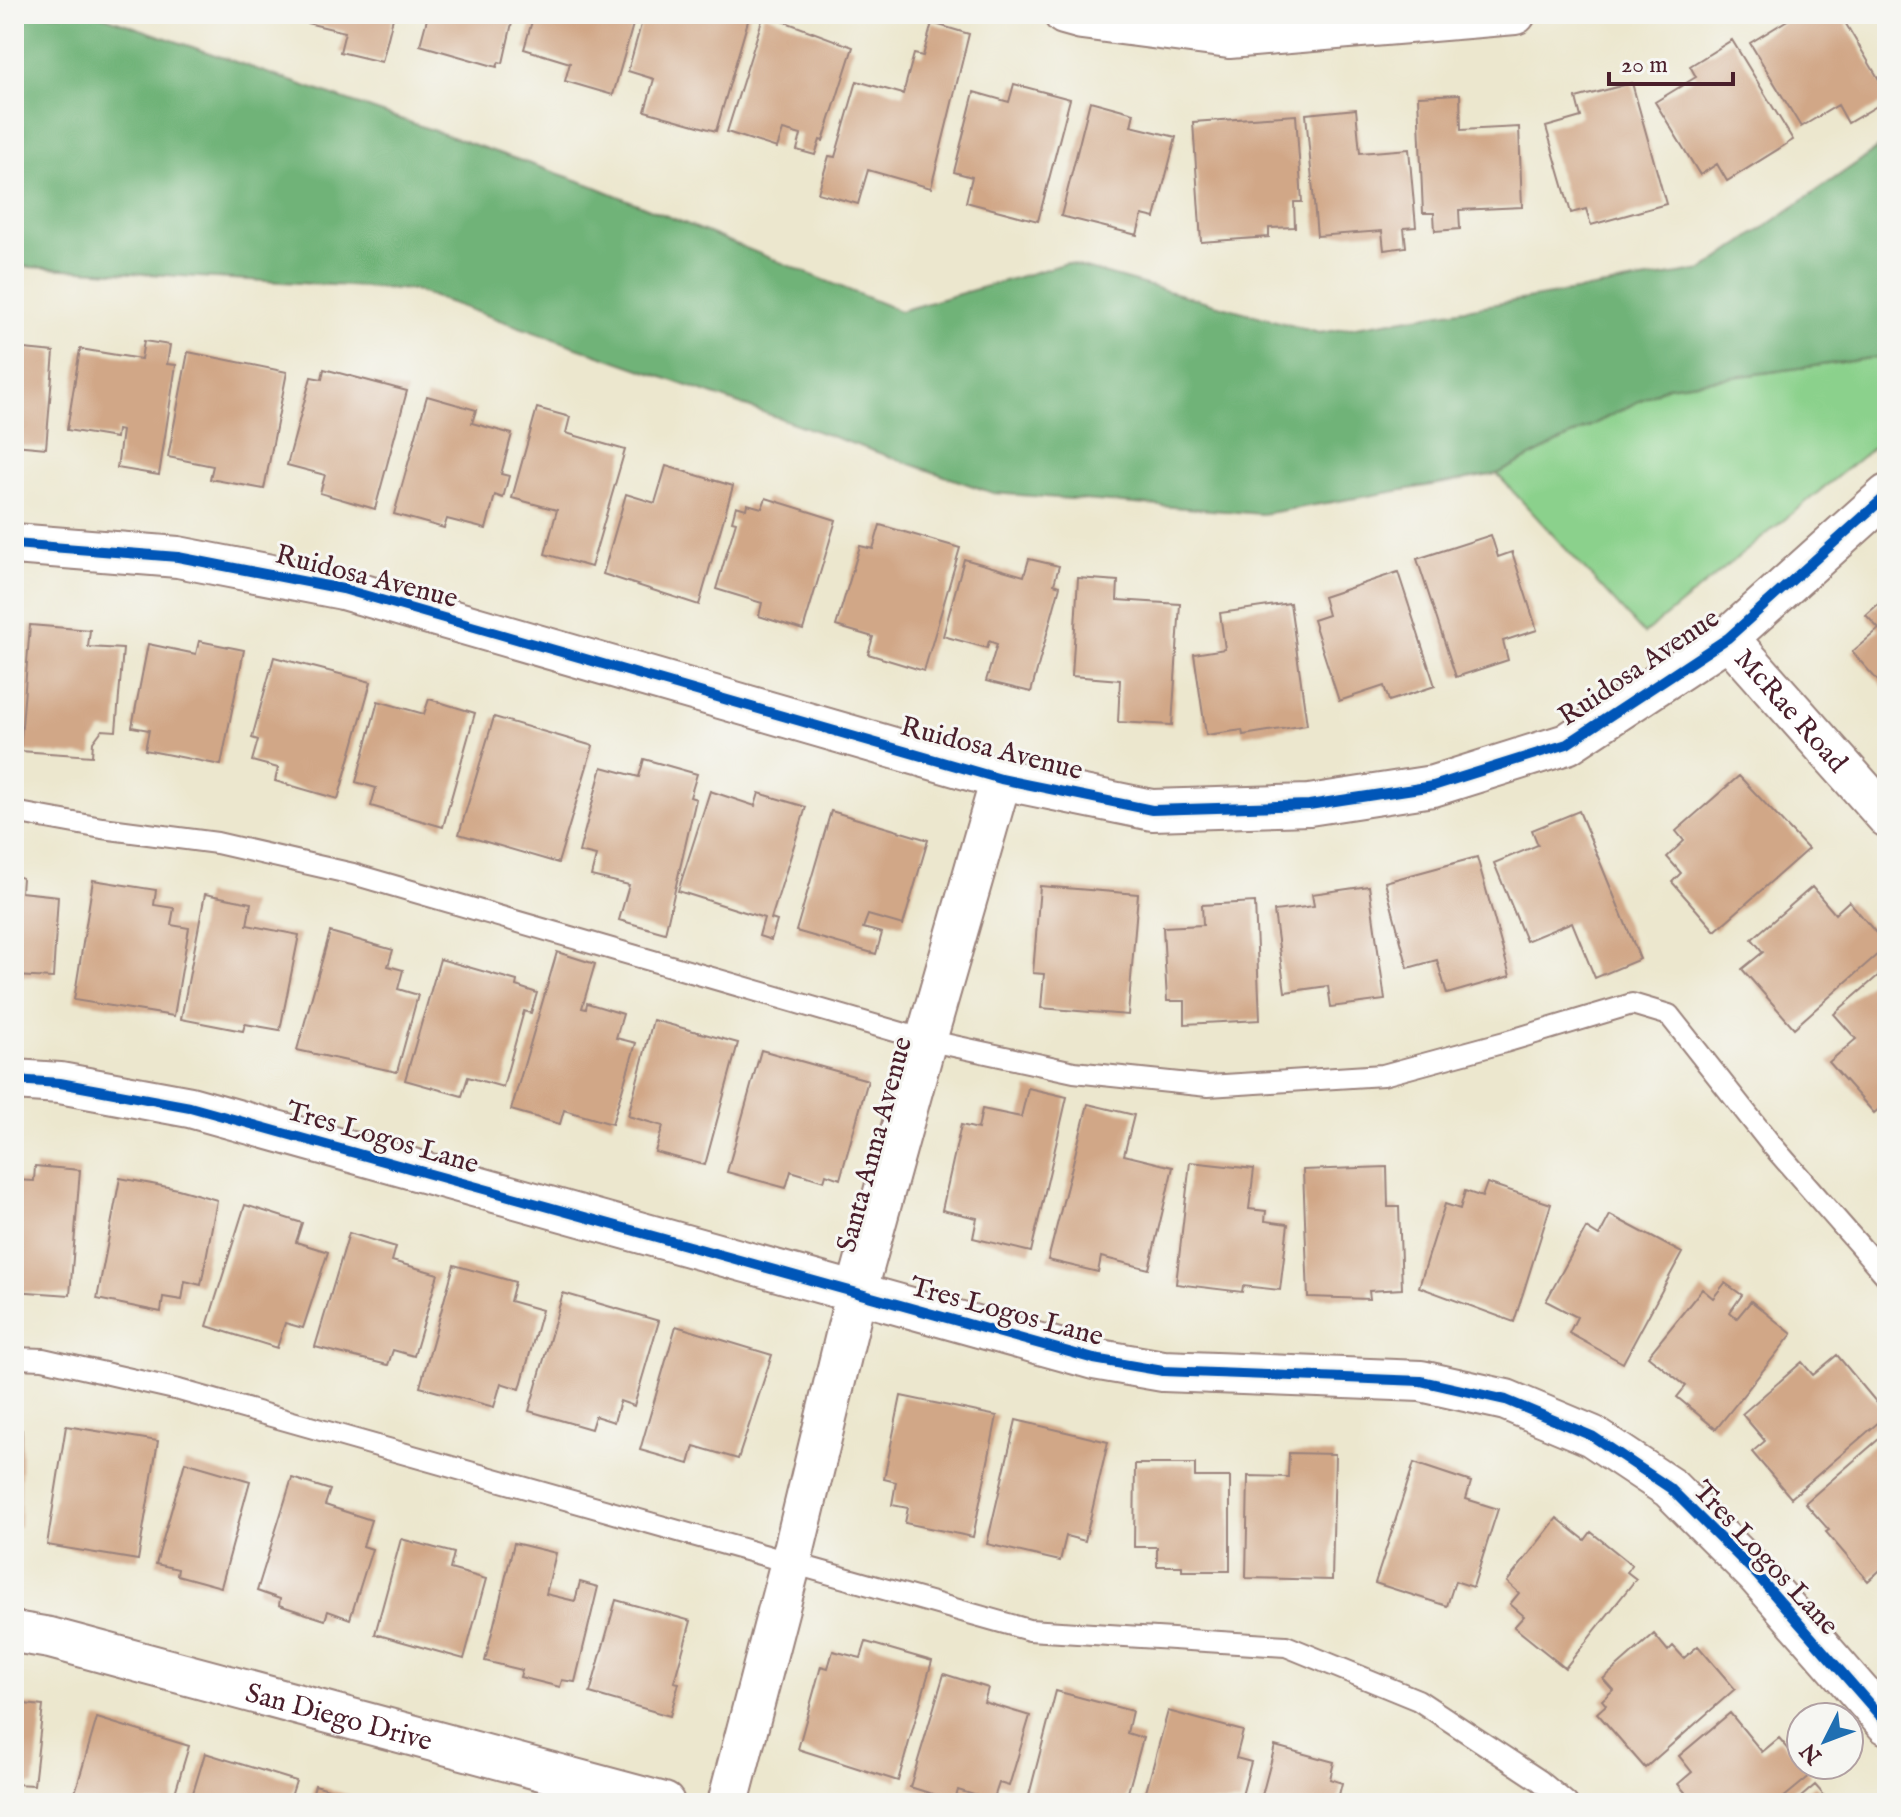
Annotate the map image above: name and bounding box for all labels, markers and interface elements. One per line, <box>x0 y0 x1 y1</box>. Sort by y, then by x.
scale bar <box>1609 36 1733 86</box>
text: 20 m <box>1621 50 1668 81</box>
street label: Ruidosa Avenue <box>272 538 461 617</box>
street label: Ruidosa Avenue <box>1552 601 1727 735</box>
street label: McRae Road <box>1726 642 1854 781</box>
street label: Ruidosa Avenue <box>897 710 1086 789</box>
street label: Santa Anna Avenue <box>830 1033 921 1256</box>
street label: Tres Logos Lane <box>282 1094 483 1183</box>
street label: Tres Logos Lane <box>906 1270 1107 1355</box>
street label: Tres Logos Lane <box>1685 1474 1846 1643</box>
street label: San Diego Drive <box>241 1676 436 1760</box>
north arrow <box>1785 1701 1865 1781</box>
text: N <box>1795 1737 1829 1770</box>

